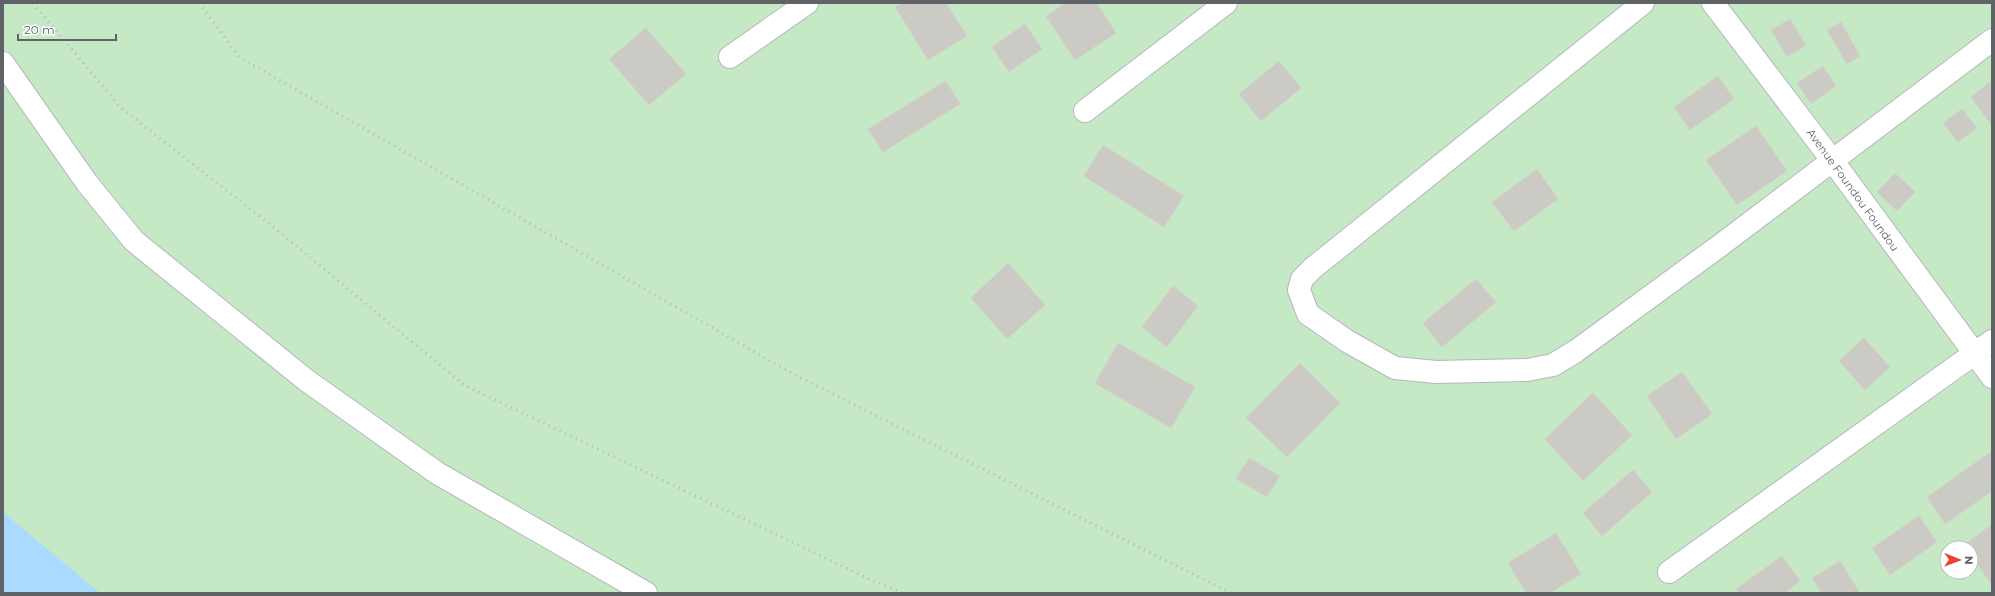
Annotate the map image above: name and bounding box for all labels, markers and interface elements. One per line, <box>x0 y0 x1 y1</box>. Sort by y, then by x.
scale bar <box>18 16 116 42</box>
text: 20 m <box>24 22 55 37</box>
street label: Avenue Foundou Foundou <box>1804 126 1902 254</box>
north arrow <box>1939 540 1979 580</box>
text: N <box>1962 556 1976 565</box>

